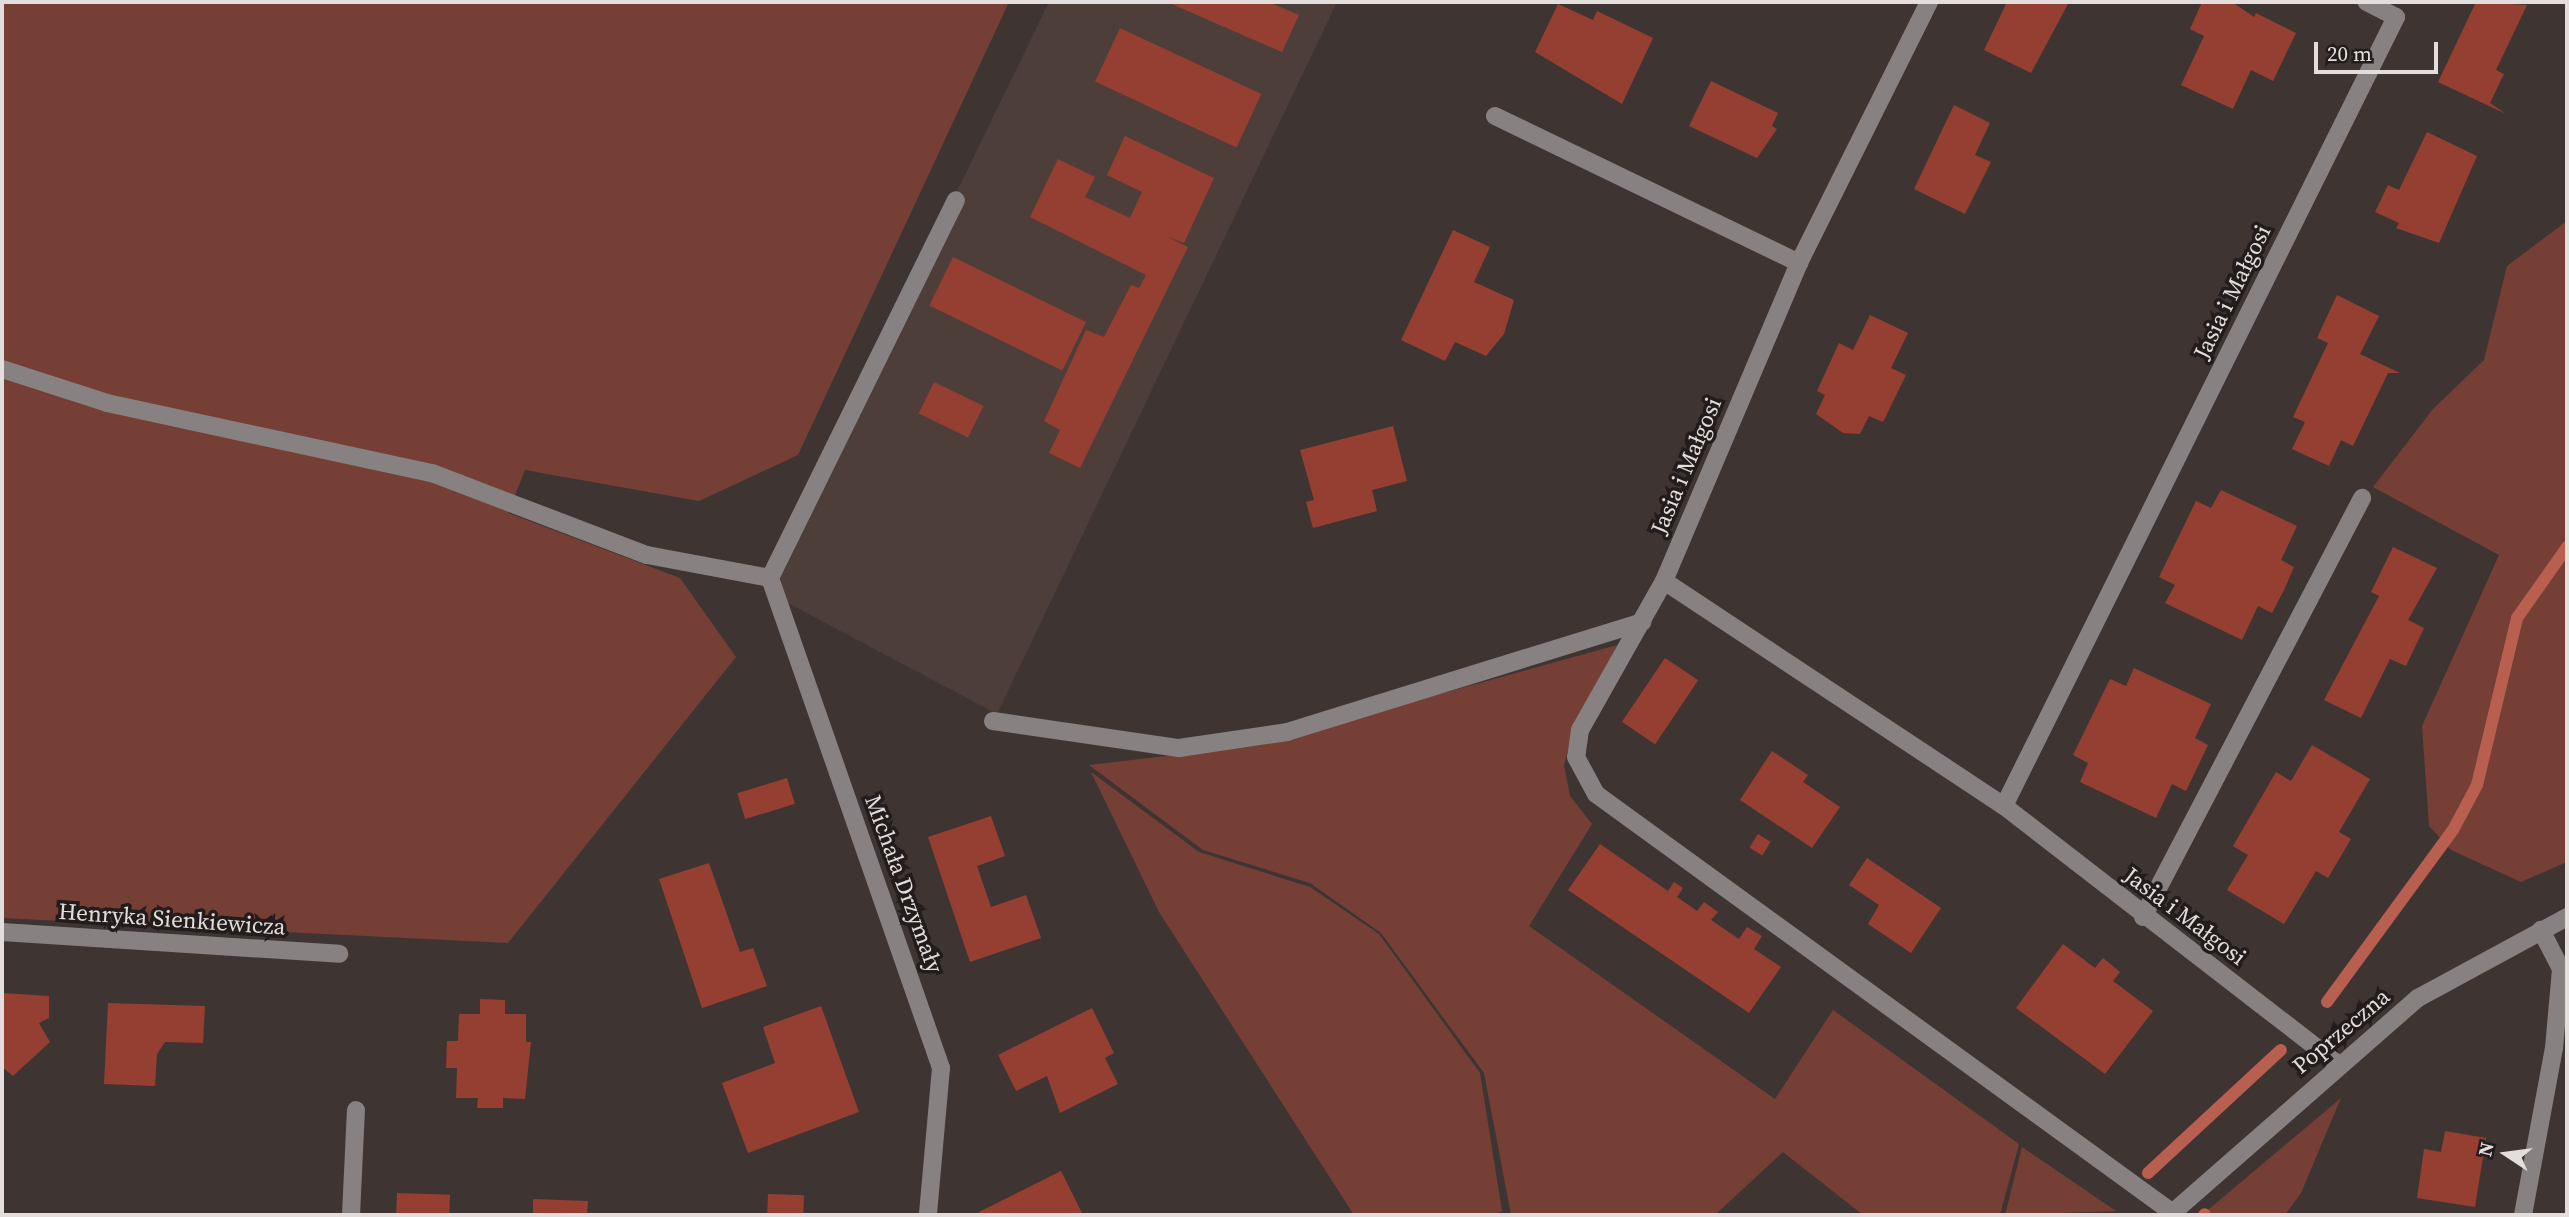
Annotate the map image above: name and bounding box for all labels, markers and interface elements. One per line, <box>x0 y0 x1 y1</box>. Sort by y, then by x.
scale bar <box>2317 28 2441 72</box>
text: 20 m <box>2327 39 2372 68</box>
street label: Jasia i Małgosi <box>2188 221 2276 363</box>
street label: Jasia i Małgosi <box>1645 394 1727 538</box>
street label: Michała Drzymały <box>859 791 949 977</box>
street label: Jasia i Małgosi <box>2119 861 2251 971</box>
street label: Henryka Sienkiewicza <box>58 897 286 941</box>
street label: Poprzeczna <box>2287 982 2395 1080</box>
north arrow <box>2471 1119 2541 1189</box>
text: N <box>2471 1140 2500 1159</box>

